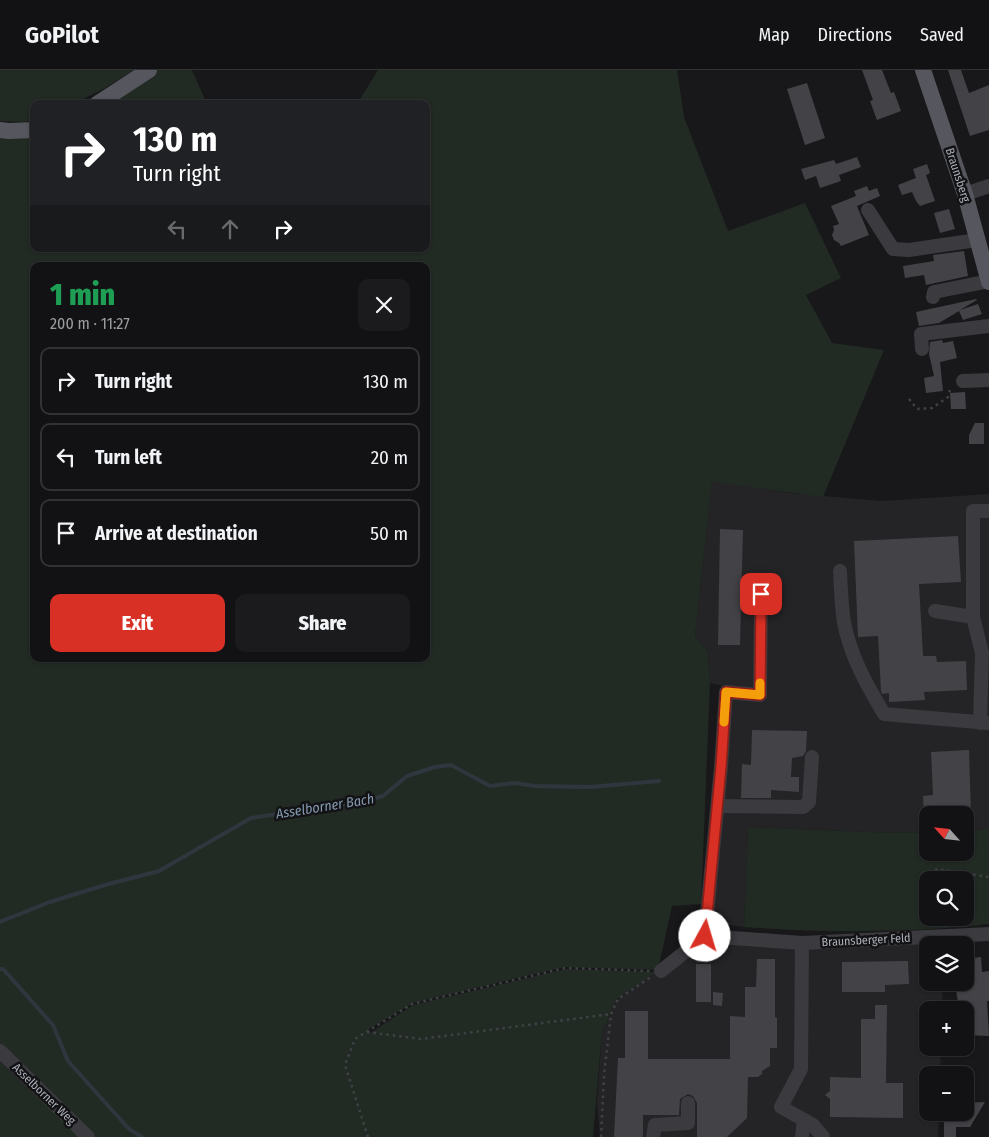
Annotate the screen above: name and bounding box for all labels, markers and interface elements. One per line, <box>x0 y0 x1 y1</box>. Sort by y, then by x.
text: GoPilot <box>25 21 99 49</box>
text: Map <box>758 24 790 46</box>
text: Directions <box>818 24 892 46</box>
text: Saved <box>920 24 964 46</box>
text: 130 m <box>133 118 217 160</box>
icon: right <box>50 120 115 185</box>
street label: Braunsberg <box>943 146 973 204</box>
text: Turn right <box>133 160 221 187</box>
icon: left <box>163 215 191 243</box>
icon: ahead <box>216 215 244 243</box>
icon: right <box>269 215 297 243</box>
text: 1 min <box>50 277 115 313</box>
button: close <box>358 279 410 331</box>
text: 200 m · 11:27 <box>50 314 130 333</box>
icon: right <box>52 367 80 395</box>
text: Turn right <box>95 370 172 393</box>
text: 130 m <box>363 370 408 393</box>
icon: left <box>52 443 80 471</box>
text: Turn left <box>95 446 162 469</box>
text: 20 m <box>371 446 408 469</box>
icon: arrive <box>52 519 80 547</box>
text: Arrive at destination <box>95 522 258 545</box>
text: 50 m <box>370 522 408 545</box>
pin <box>740 573 782 615</box>
icon: arrive <box>747 580 775 608</box>
button: Exit <box>50 594 225 652</box>
button: Share <box>235 594 410 652</box>
water label: Asselborner Bach <box>274 790 375 823</box>
north arrow <box>919 806 974 861</box>
map controls <box>919 806 974 1121</box>
button: search <box>919 871 974 926</box>
position arrow <box>678 909 730 961</box>
street label: Braunsberger Feld <box>821 931 911 949</box>
button: layers <box>919 936 974 991</box>
button: + <box>919 1001 974 1056</box>
street label: Asselborner Weg <box>10 1060 79 1128</box>
button: − <box>919 1066 974 1121</box>

